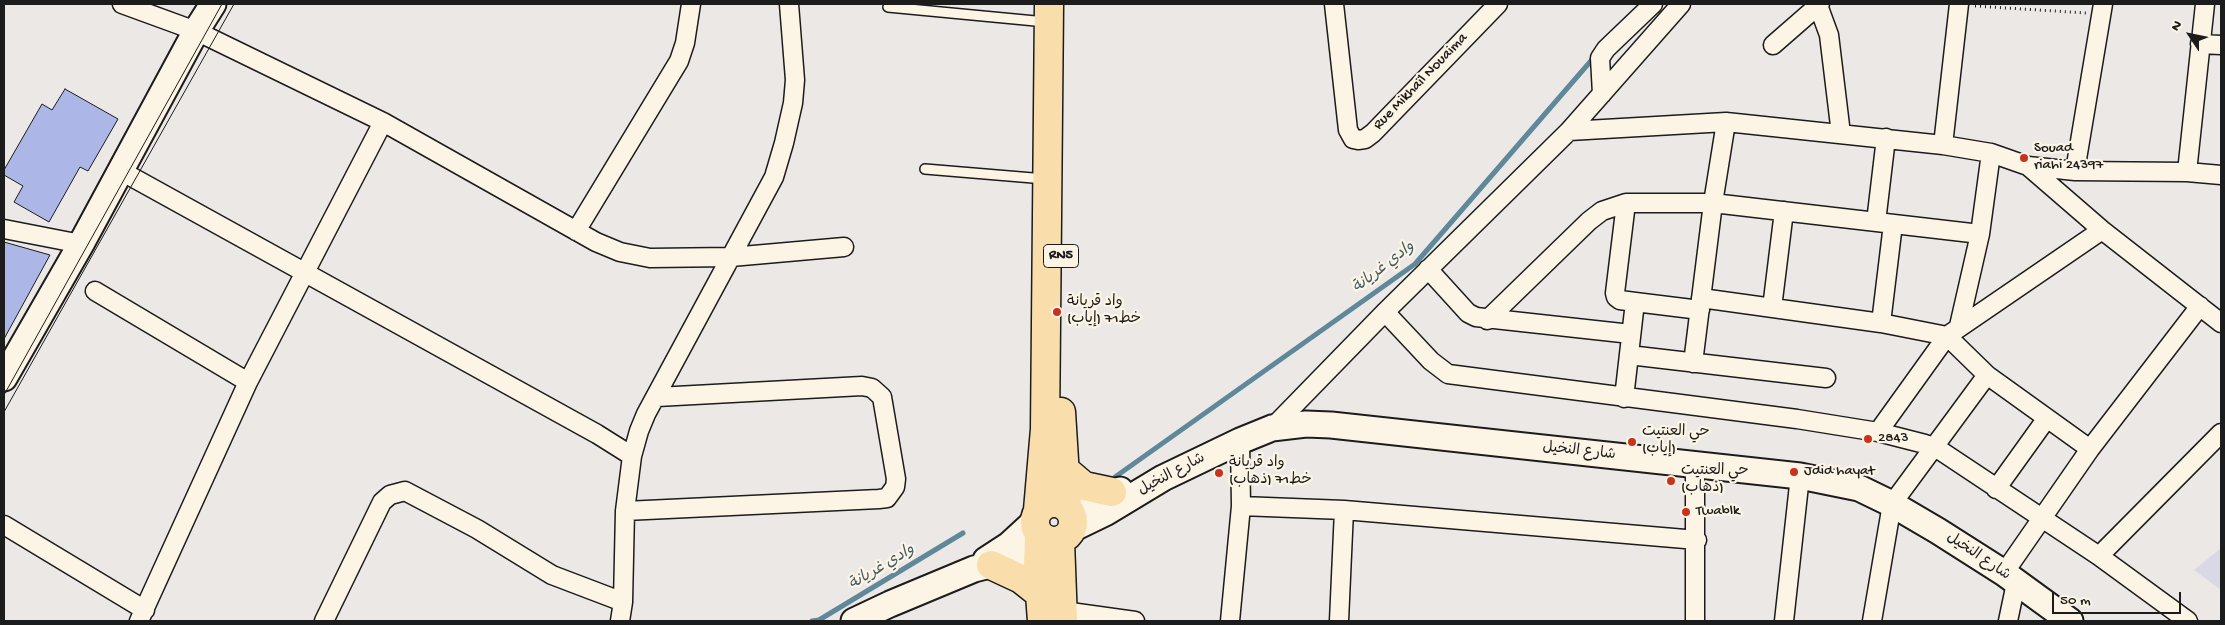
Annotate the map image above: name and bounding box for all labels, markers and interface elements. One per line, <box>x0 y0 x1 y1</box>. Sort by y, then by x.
north arrow <box>2165 10 2215 60</box>
text: N <box>2168 18 2187 35</box>
street label: Rue Mikhaïl Nouaima <box>1370 30 1472 134</box>
place label: Souad riahi 24397 <box>2034 140 2103 175</box>
marker: Souad riahi 24397 <box>2018 152 2030 164</box>
water label: وادي غريانة <box>1349 238 1419 298</box>
road number: RN5 <box>1044 245 1078 268</box>
place label: واد قريانة خط71 (إياب) <box>1067 294 1141 329</box>
marker: واد قريانة خط71 (إياب) <box>1051 306 1063 318</box>
place label: حي العنتيت (إياب) <box>1642 424 1710 459</box>
place label: 2843 <box>1878 430 1908 448</box>
marker: 2843 <box>1862 433 1874 445</box>
marker: حي العنتيت (إياب) <box>1626 436 1638 448</box>
street label: شارع النخيل <box>1542 439 1616 465</box>
street label: شارع النخيل <box>1135 450 1209 500</box>
place label: واد قريانة خط71 (ذهاب) <box>1229 455 1312 490</box>
place label: حي العنتيت (ذهاب) <box>1681 463 1749 498</box>
place label: Jdid hayat <box>1804 463 1875 481</box>
marker: Jdid hayat <box>1788 466 1800 478</box>
marker: واد قريانة خط71 (ذهاب) <box>1213 467 1225 479</box>
marker: حي العنتيت (ذهاب) <box>1665 475 1677 487</box>
place label: Twablk <box>1696 503 1740 521</box>
marker: Twablk <box>1680 506 1692 518</box>
street label: شارع النخيل <box>1943 529 2013 585</box>
water label: وادي غريانة <box>846 541 918 595</box>
scale bar <box>2055 582 2184 614</box>
text: 50 m <box>2060 592 2091 610</box>

